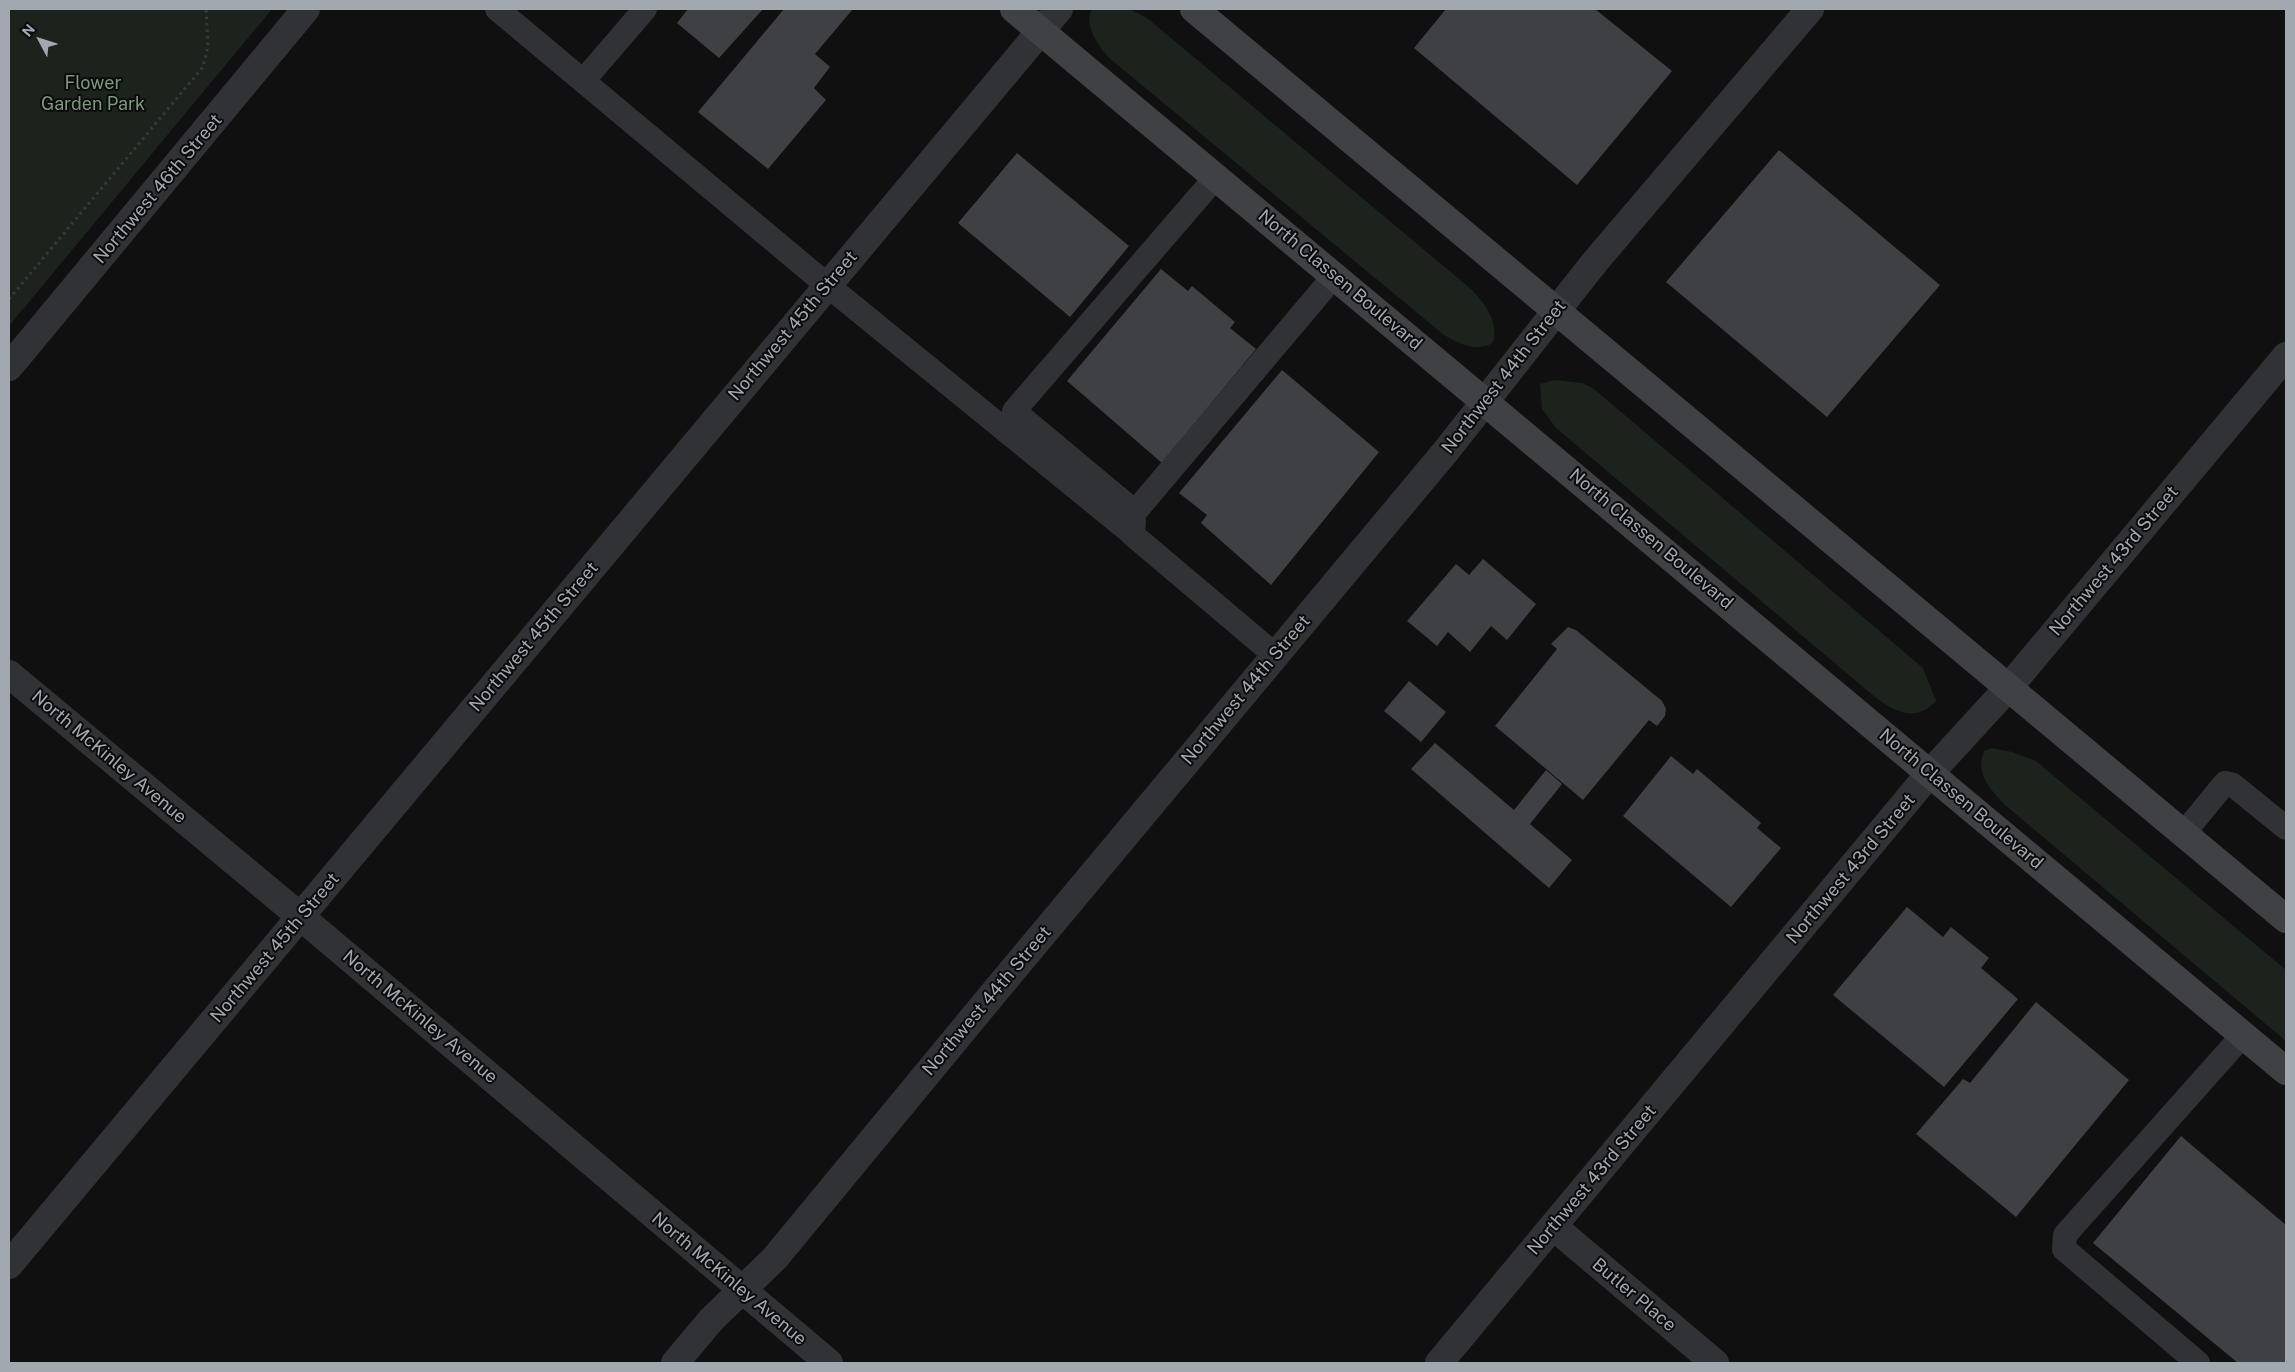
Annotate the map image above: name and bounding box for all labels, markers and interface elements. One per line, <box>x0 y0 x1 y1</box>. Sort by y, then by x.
north arrow <box>15 15 65 65</box>
text: N <box>19 21 38 40</box>
park label: Flower Garden Park <box>41 72 145 115</box>
street label: Northwest 46th Street <box>89 110 227 268</box>
street label: North Classen Boulevard <box>1254 205 1426 355</box>
street label: Northwest 45th Street <box>724 247 862 405</box>
street label: Northwest 44th Street <box>1437 296 1571 458</box>
street label: North Classen Boulevard <box>1565 464 1737 614</box>
street label: Northwest 43rd Street <box>2045 482 2183 640</box>
street label: Northwest 45th Street <box>465 558 603 716</box>
street label: Northwest 44th Street <box>1177 611 1315 769</box>
street label: North McKinley Avenue <box>27 686 191 828</box>
street label: North Classen Boulevard <box>1875 724 2047 874</box>
street label: Northwest 43rd Street <box>1782 790 1920 948</box>
street label: Northwest 45th Street <box>206 869 344 1027</box>
street label: Northwest 44th Street <box>918 922 1056 1080</box>
street label: North McKinley Avenue <box>338 946 502 1088</box>
street label: Northwest 43rd Street <box>1523 1101 1661 1259</box>
street label: North McKinley Avenue <box>647 1208 811 1350</box>
street label: Butler Place <box>1588 1254 1680 1336</box>

